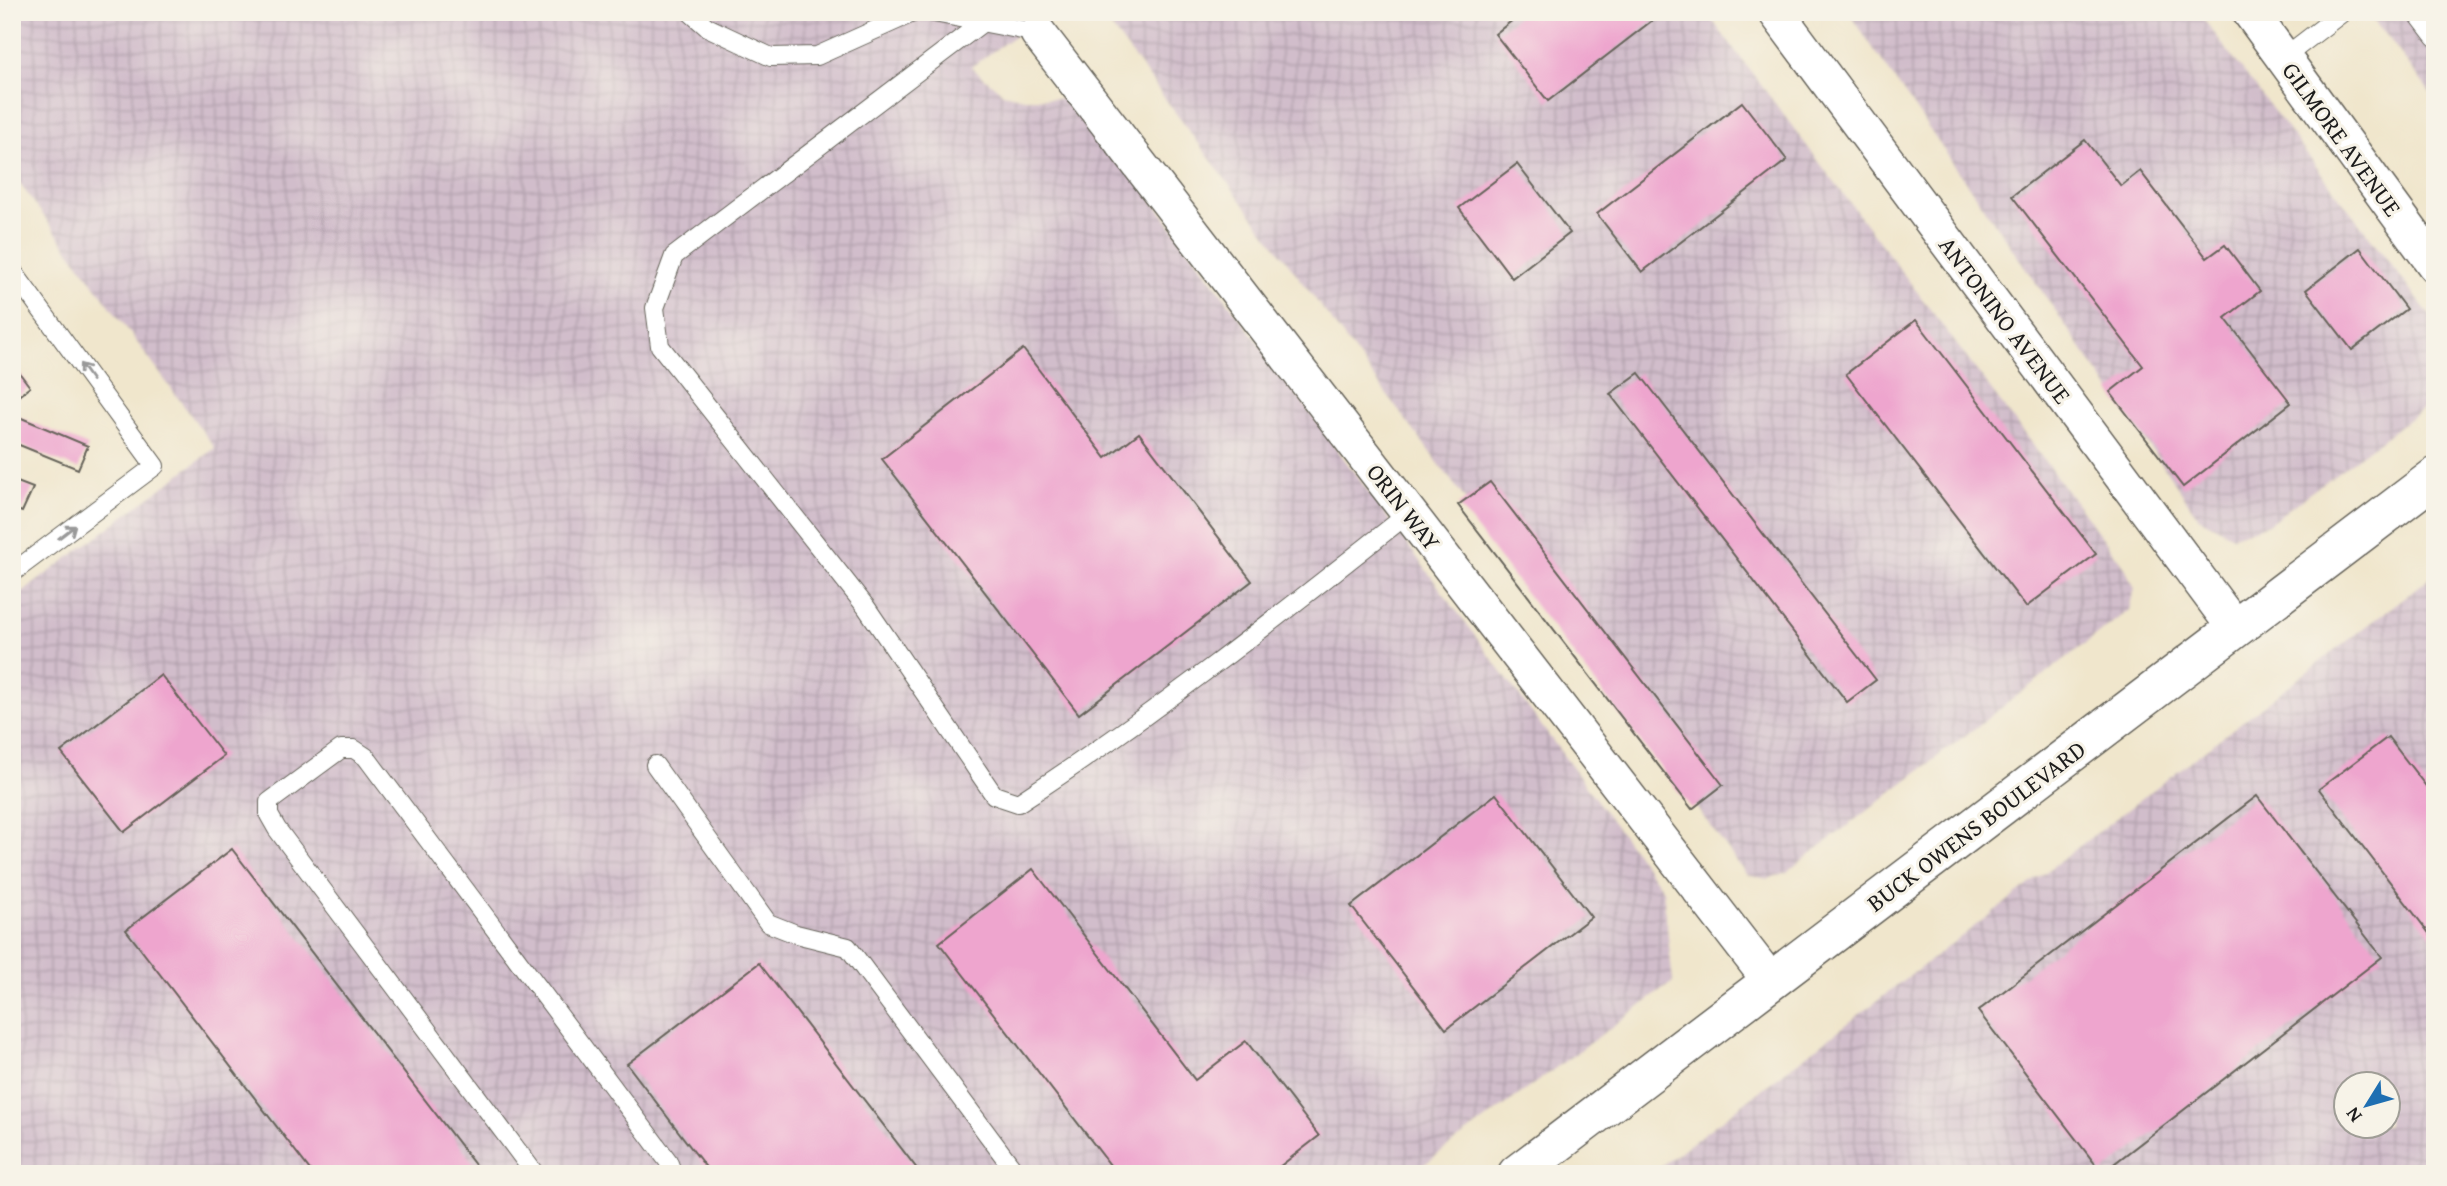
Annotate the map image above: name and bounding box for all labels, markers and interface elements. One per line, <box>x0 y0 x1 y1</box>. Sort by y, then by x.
street label: GILMORE AVENUE <box>2274 55 2410 223</box>
street label: ANTONINO AVENUE <box>1931 229 2079 411</box>
one-way arrow <box>79 363 94 382</box>
street label: ORIN WAY <box>1359 456 1449 558</box>
one-way arrow <box>57 525 76 540</box>
street label: BUCK OWENS BOULEVARD <box>1859 732 2093 920</box>
north arrow <box>2332 1070 2402 1140</box>
text: N <box>2338 1101 2368 1129</box>

